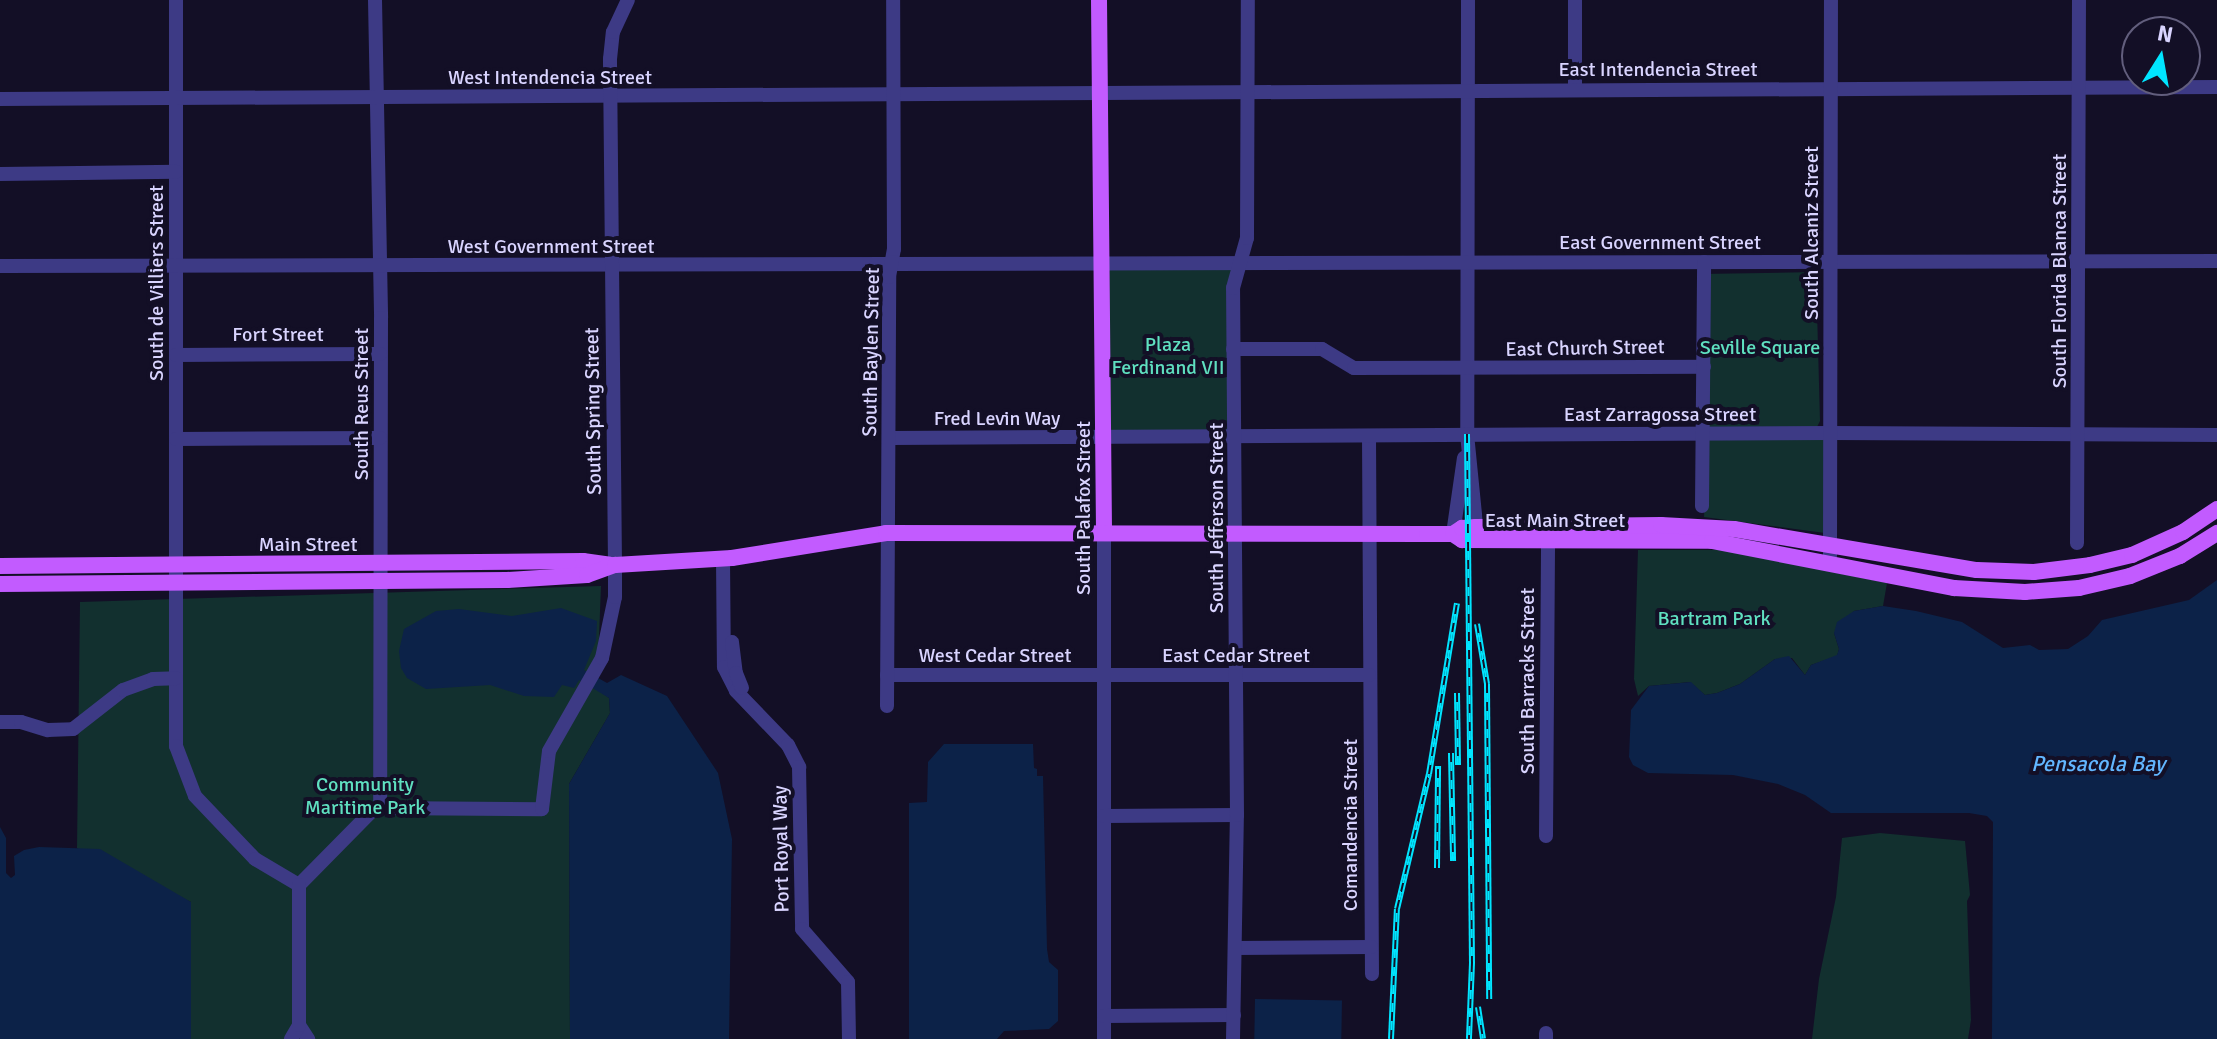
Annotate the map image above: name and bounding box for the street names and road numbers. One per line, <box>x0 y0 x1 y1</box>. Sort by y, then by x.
street label: East Intendencia Street <box>1558 57 1758 81</box>
street label: West Intendencia Street <box>448 65 652 89</box>
street label: South Alcaniz Street <box>1799 146 1823 320</box>
street label: South Florida Blanca Street <box>2047 154 2071 388</box>
street label: South de Villiers Street <box>144 185 168 381</box>
street label: East Government Street <box>1559 230 1761 254</box>
street label: West Government Street <box>448 234 654 258</box>
street label: South Baylen Street <box>858 267 884 437</box>
street label: Fort Street <box>232 322 324 346</box>
street label: South Spring Street <box>580 327 606 495</box>
street label: South Reus Street <box>349 328 373 480</box>
street label: East Church Street <box>1505 335 1665 361</box>
street label: East Zarragossa Street <box>1564 402 1756 426</box>
street label: Fred Levin Way <box>934 406 1060 430</box>
street label: South Palafox Street <box>1071 421 1095 595</box>
street label: South Jefferson Street <box>1204 423 1228 613</box>
street label: East Main Street <box>1485 508 1625 532</box>
street label: Main Street <box>258 532 358 556</box>
street label: South Barracks Street <box>1515 588 1539 774</box>
street label: West Cedar Street <box>919 643 1071 667</box>
street label: East Cedar Street <box>1162 643 1310 667</box>
street label: Comandencia Street <box>1338 739 1362 911</box>
street label: Port Royal Way <box>768 785 794 913</box>

